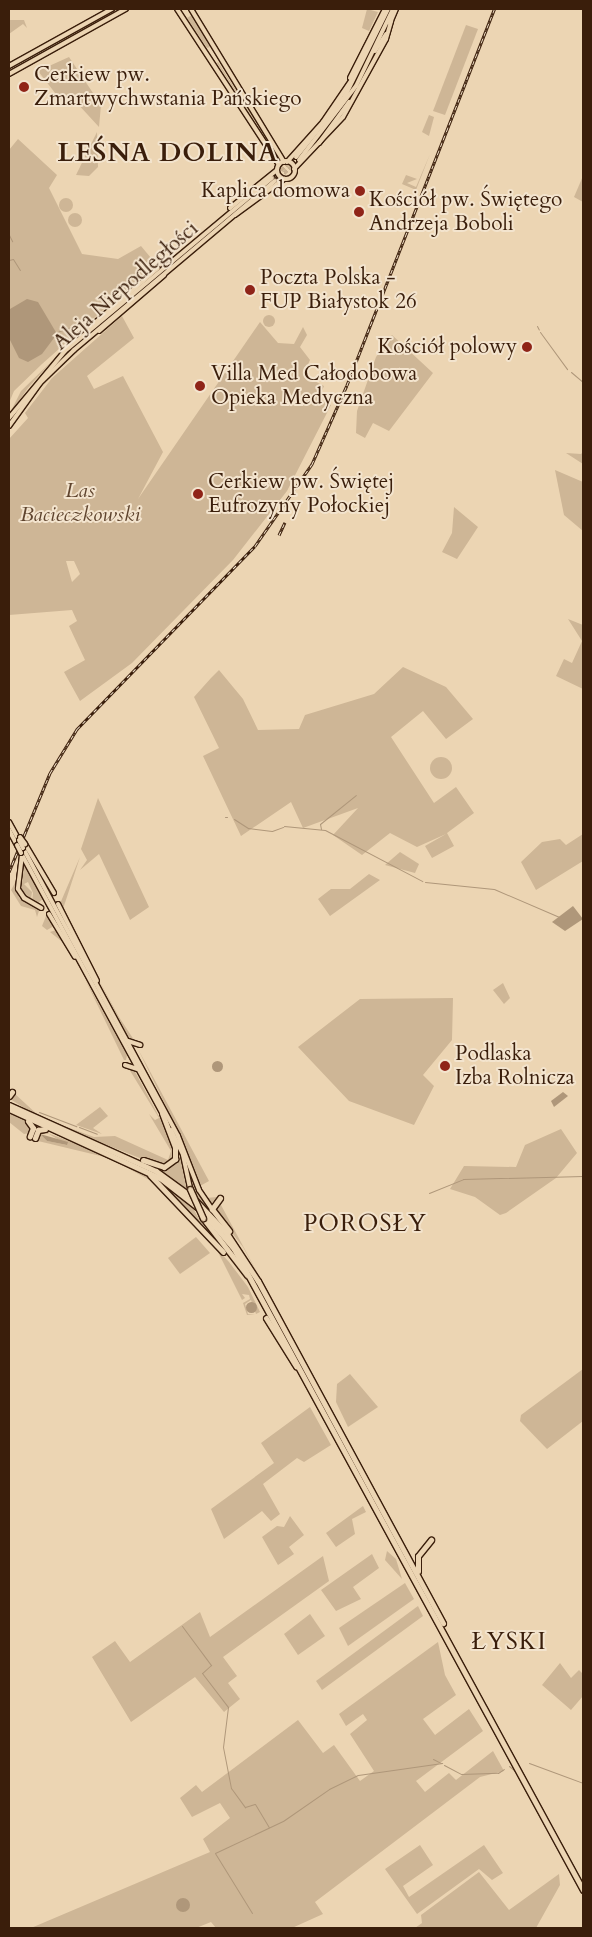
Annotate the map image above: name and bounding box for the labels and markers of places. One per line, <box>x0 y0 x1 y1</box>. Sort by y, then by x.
place label: Cerkiew pw. Zmartwychwstania Pańskiego <box>34 62 302 112</box>
marker: Cerkiew pw. Zmartwychwstania Pańskiego <box>18 81 30 93</box>
place label: Kaplica domowa <box>201 178 350 204</box>
marker: Kaplica domowa <box>354 185 366 197</box>
place label: Kościół pw. Świętego Andrzeja Boboli <box>369 187 562 237</box>
marker: Kościół pw. Świętego Andrzeja Boboli <box>353 206 365 218</box>
place label: Poczta Polska - FUP Białystok 26 <box>260 265 417 315</box>
marker: Poczta Polska - FUP Białystok 26 <box>244 284 256 296</box>
place label: Kościół polowy <box>378 334 517 360</box>
marker: Kościół polowy <box>521 341 533 353</box>
place label: Villa Med Całodobowa Opieka Medyczna <box>211 361 417 411</box>
marker: Villa Med Całodobowa Opieka Medyczna <box>193 379 207 393</box>
place label: Cerkiew pw. Świętej Eufrozyny Połockiej <box>208 469 394 519</box>
marker: Cerkiew pw. Świętej Eufrozyny Połockiej <box>192 488 204 500</box>
place label: Podlaska Izba Rolnicza <box>455 1041 575 1091</box>
marker: Podlaska Izba Rolnicza <box>439 1060 451 1072</box>

